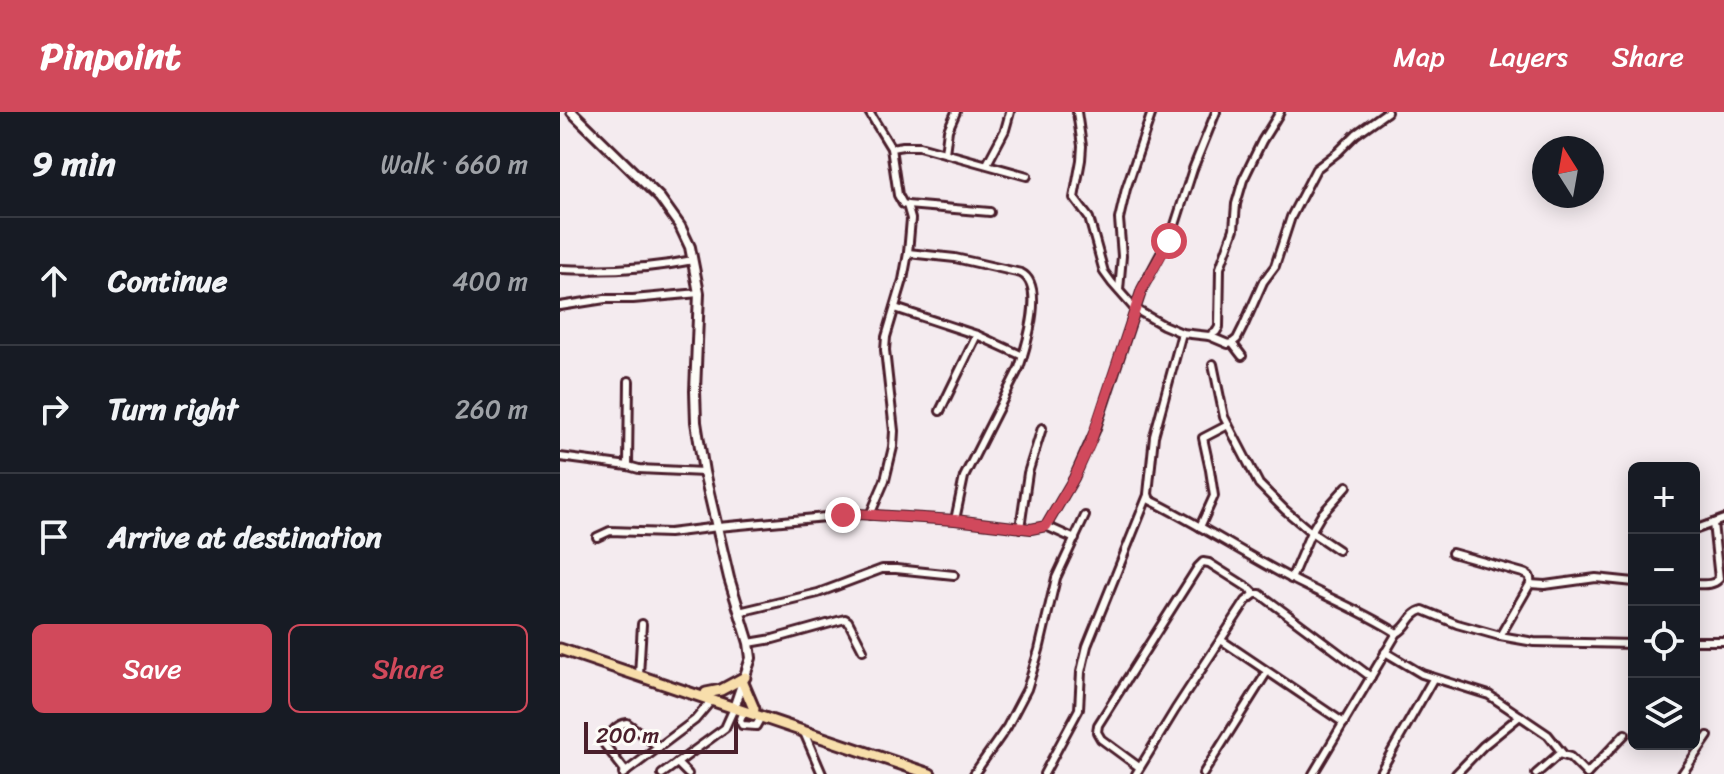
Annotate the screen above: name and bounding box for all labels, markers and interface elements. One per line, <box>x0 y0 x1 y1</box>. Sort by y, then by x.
text: Pinpoint <box>40 23 181 90</box>
text: Map <box>1393 32 1445 81</box>
text: Layers <box>1489 32 1568 81</box>
text: Share <box>1612 32 1684 81</box>
text: 9 min <box>32 134 116 194</box>
north arrow <box>1532 136 1604 208</box>
text: Walk · 660 m <box>381 141 528 187</box>
route start <box>1151 223 1187 259</box>
text: Continue <box>108 254 227 308</box>
text: 400 m <box>452 258 528 304</box>
icon: ahead <box>32 259 76 303</box>
text: Turn right <box>108 382 238 436</box>
text: 260 m <box>455 386 528 432</box>
icon: right <box>32 387 76 431</box>
map controls <box>1628 462 1700 750</box>
button: + <box>1628 462 1700 534</box>
route end <box>825 497 861 533</box>
text: Arrive at destination <box>108 510 382 564</box>
icon: arrive <box>32 515 76 559</box>
button: − <box>1628 534 1700 606</box>
button: locate <box>1628 606 1700 678</box>
button: Save <box>32 624 272 713</box>
button: Share <box>288 624 528 713</box>
button: layers <box>1628 678 1700 750</box>
text: 200 m <box>596 716 659 755</box>
scale bar <box>584 718 738 754</box>

